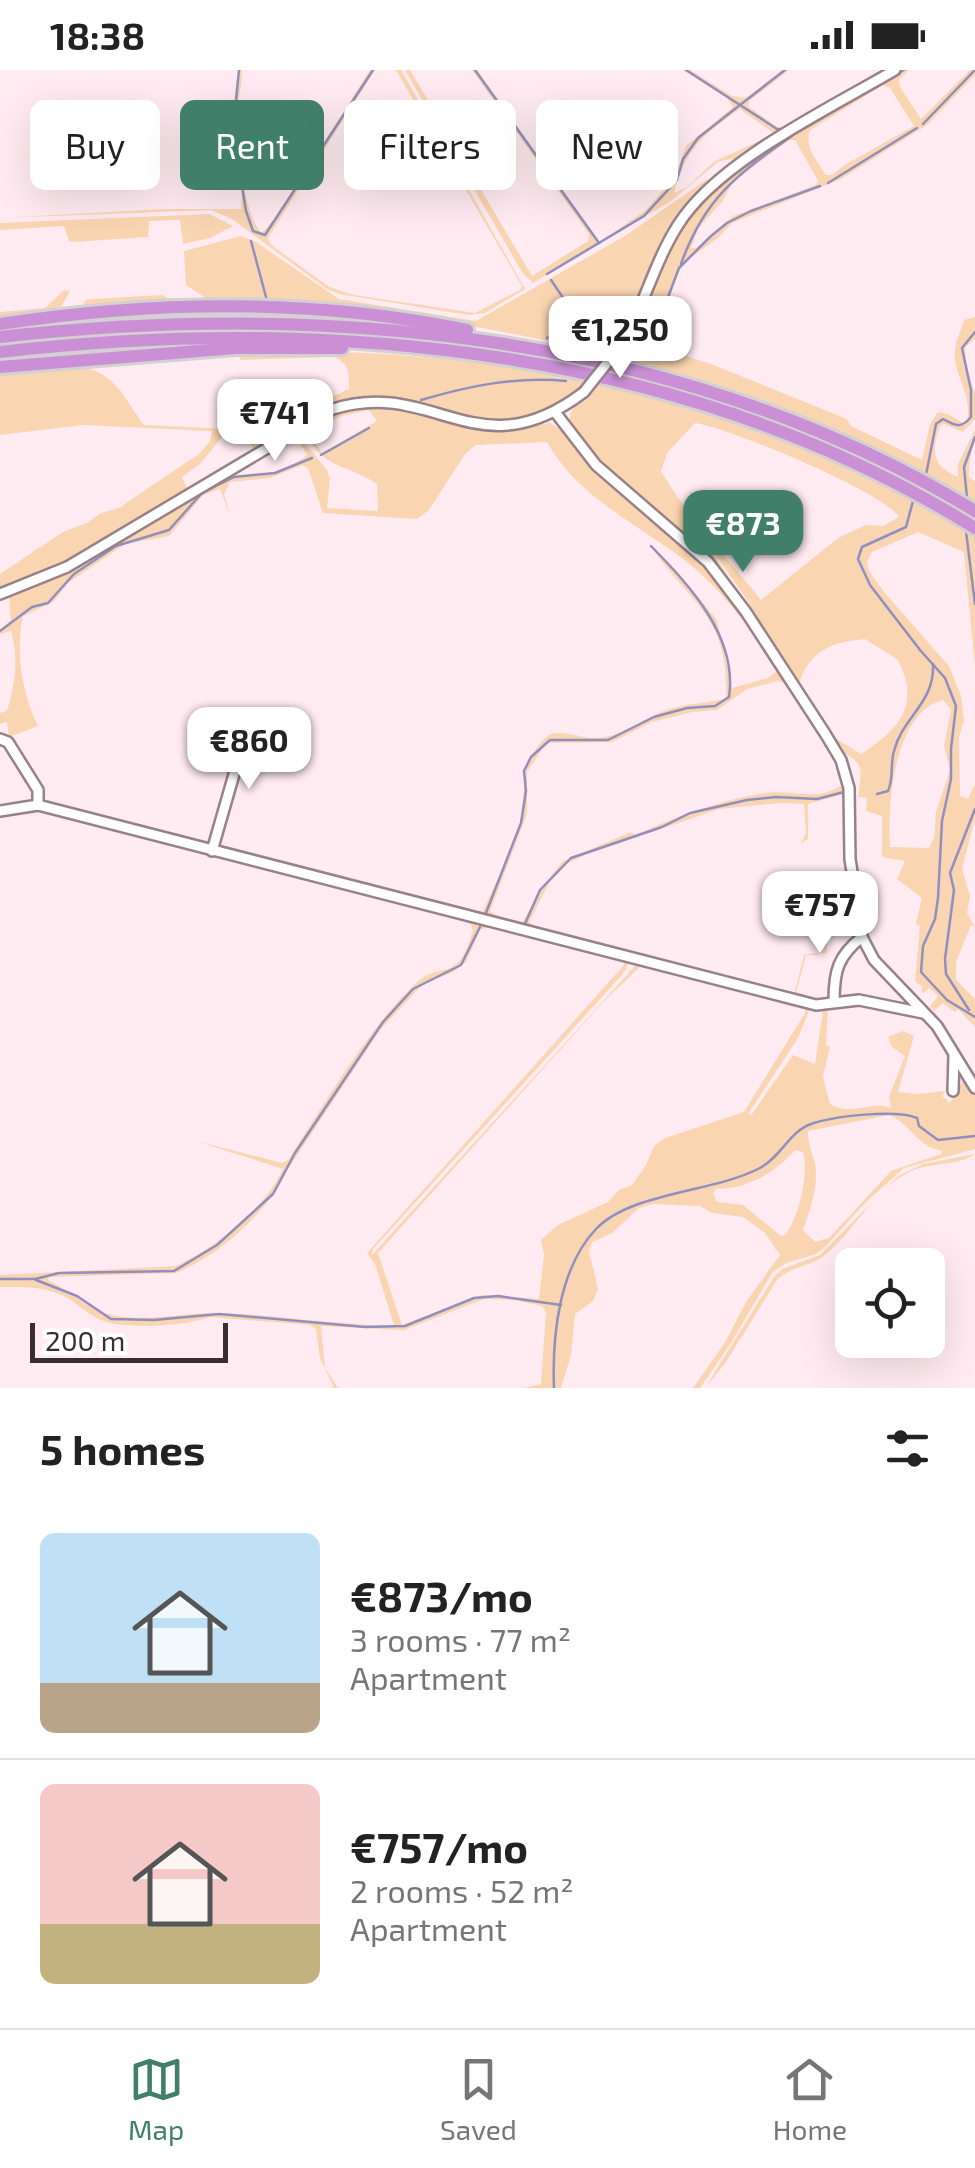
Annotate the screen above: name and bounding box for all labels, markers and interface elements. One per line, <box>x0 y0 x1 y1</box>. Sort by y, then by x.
text: 18:38 <box>50 12 145 58</box>
chip: Buy <box>30 100 160 190</box>
chip: Rent <box>180 100 324 190</box>
chip: Filters <box>344 100 516 190</box>
chip: New <box>536 100 678 190</box>
pin: €1,250 <box>539 296 701 381</box>
text: €1,250 <box>571 309 669 347</box>
pin: €741 <box>216 379 334 464</box>
text: €741 <box>239 392 311 430</box>
pin: €873 <box>684 490 802 575</box>
text: €873 <box>705 503 781 541</box>
pin: €860 <box>190 707 308 792</box>
text: €860 <box>209 720 289 758</box>
pin: €757 <box>761 871 879 956</box>
text: €757 <box>784 884 856 922</box>
map controls <box>835 1248 945 1358</box>
button: locate <box>835 1248 945 1358</box>
scale bar <box>30 1318 228 1362</box>
text: 200 m <box>45 1323 125 1357</box>
icon: filters <box>880 1421 935 1476</box>
text: 5 homes <box>40 1423 205 1473</box>
text: €873/mo <box>350 1570 533 1620</box>
icon: home <box>120 1573 240 1693</box>
text: 3 rooms · 77 m² <box>350 1620 571 1658</box>
text: Apartment <box>350 1658 507 1696</box>
text: €757/mo <box>350 1821 528 1871</box>
icon: home <box>120 1824 240 1944</box>
text: 2 rooms · 52 m² <box>350 1871 574 1909</box>
text: Apartment <box>350 1909 507 1947</box>
tab: Map <box>128 2052 184 2146</box>
tab: Saved <box>440 2052 517 2146</box>
tab: Home <box>773 2052 847 2146</box>

